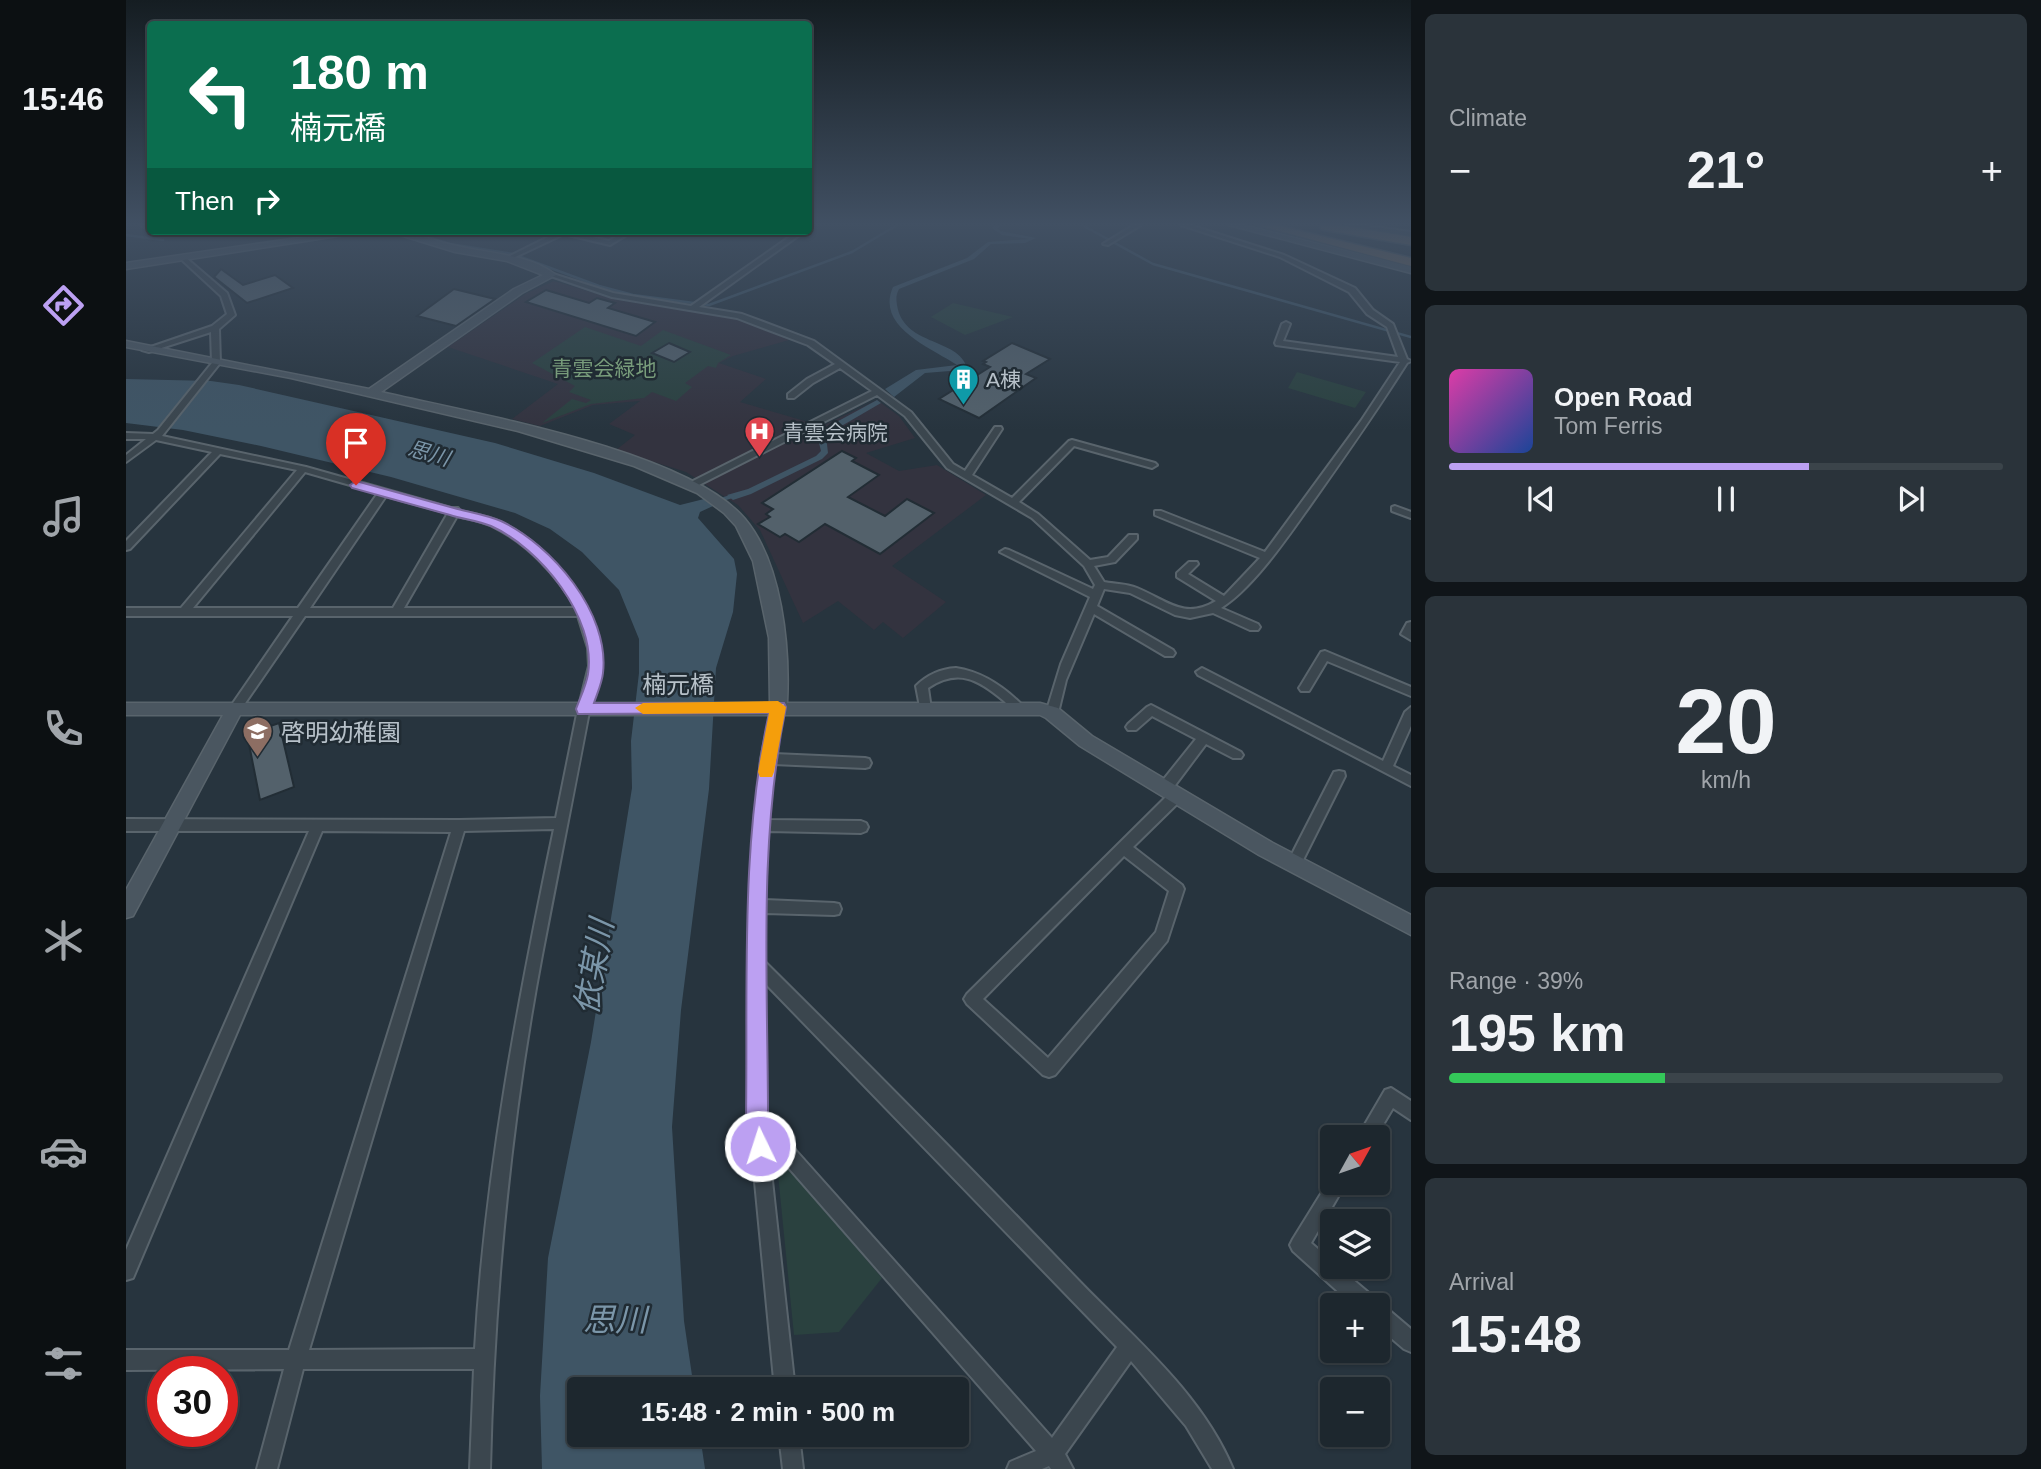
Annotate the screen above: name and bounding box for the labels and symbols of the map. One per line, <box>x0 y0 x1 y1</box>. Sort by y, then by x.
park label: 青雲会緑地 <box>552 357 657 380</box>
building icon: A棟 <box>946 362 980 406</box>
place label: A棟 <box>986 368 1021 391</box>
pin <box>326 413 386 485</box>
hospital icon: 青雲会病院 <box>743 415 777 459</box>
place label: 青雲会病院 <box>783 421 888 444</box>
water label: 思川 <box>406 436 454 470</box>
street label: 楠元橋 <box>642 671 714 698</box>
school or university icon: 啓明幼稚園 <box>241 715 275 759</box>
place label: 啓明幼稚園 <box>281 719 401 746</box>
water label: 依某川 <box>568 914 621 1017</box>
position arrow <box>723 1109 797 1183</box>
north arrow <box>1320 1125 1390 1195</box>
water label: 思川 <box>583 1302 650 1338</box>
speed limit sign: 30 <box>147 1356 238 1447</box>

